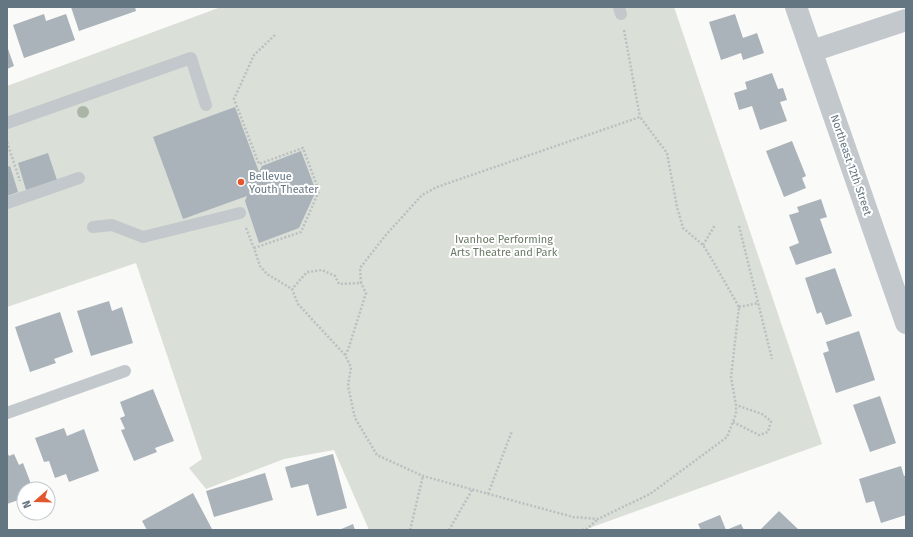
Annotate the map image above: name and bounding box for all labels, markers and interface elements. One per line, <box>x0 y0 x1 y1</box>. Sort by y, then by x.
street label: Northeast 12th Street <box>828 113 874 217</box>
place label: Bellevue Youth Theater <box>249 170 319 196</box>
marker: Bellevue Youth Theater <box>236 177 246 187</box>
park label: Ivanhoe Performing Arts Theatre and Park <box>451 233 558 259</box>
north arrow <box>16 481 56 521</box>
text: N <box>20 499 34 510</box>

